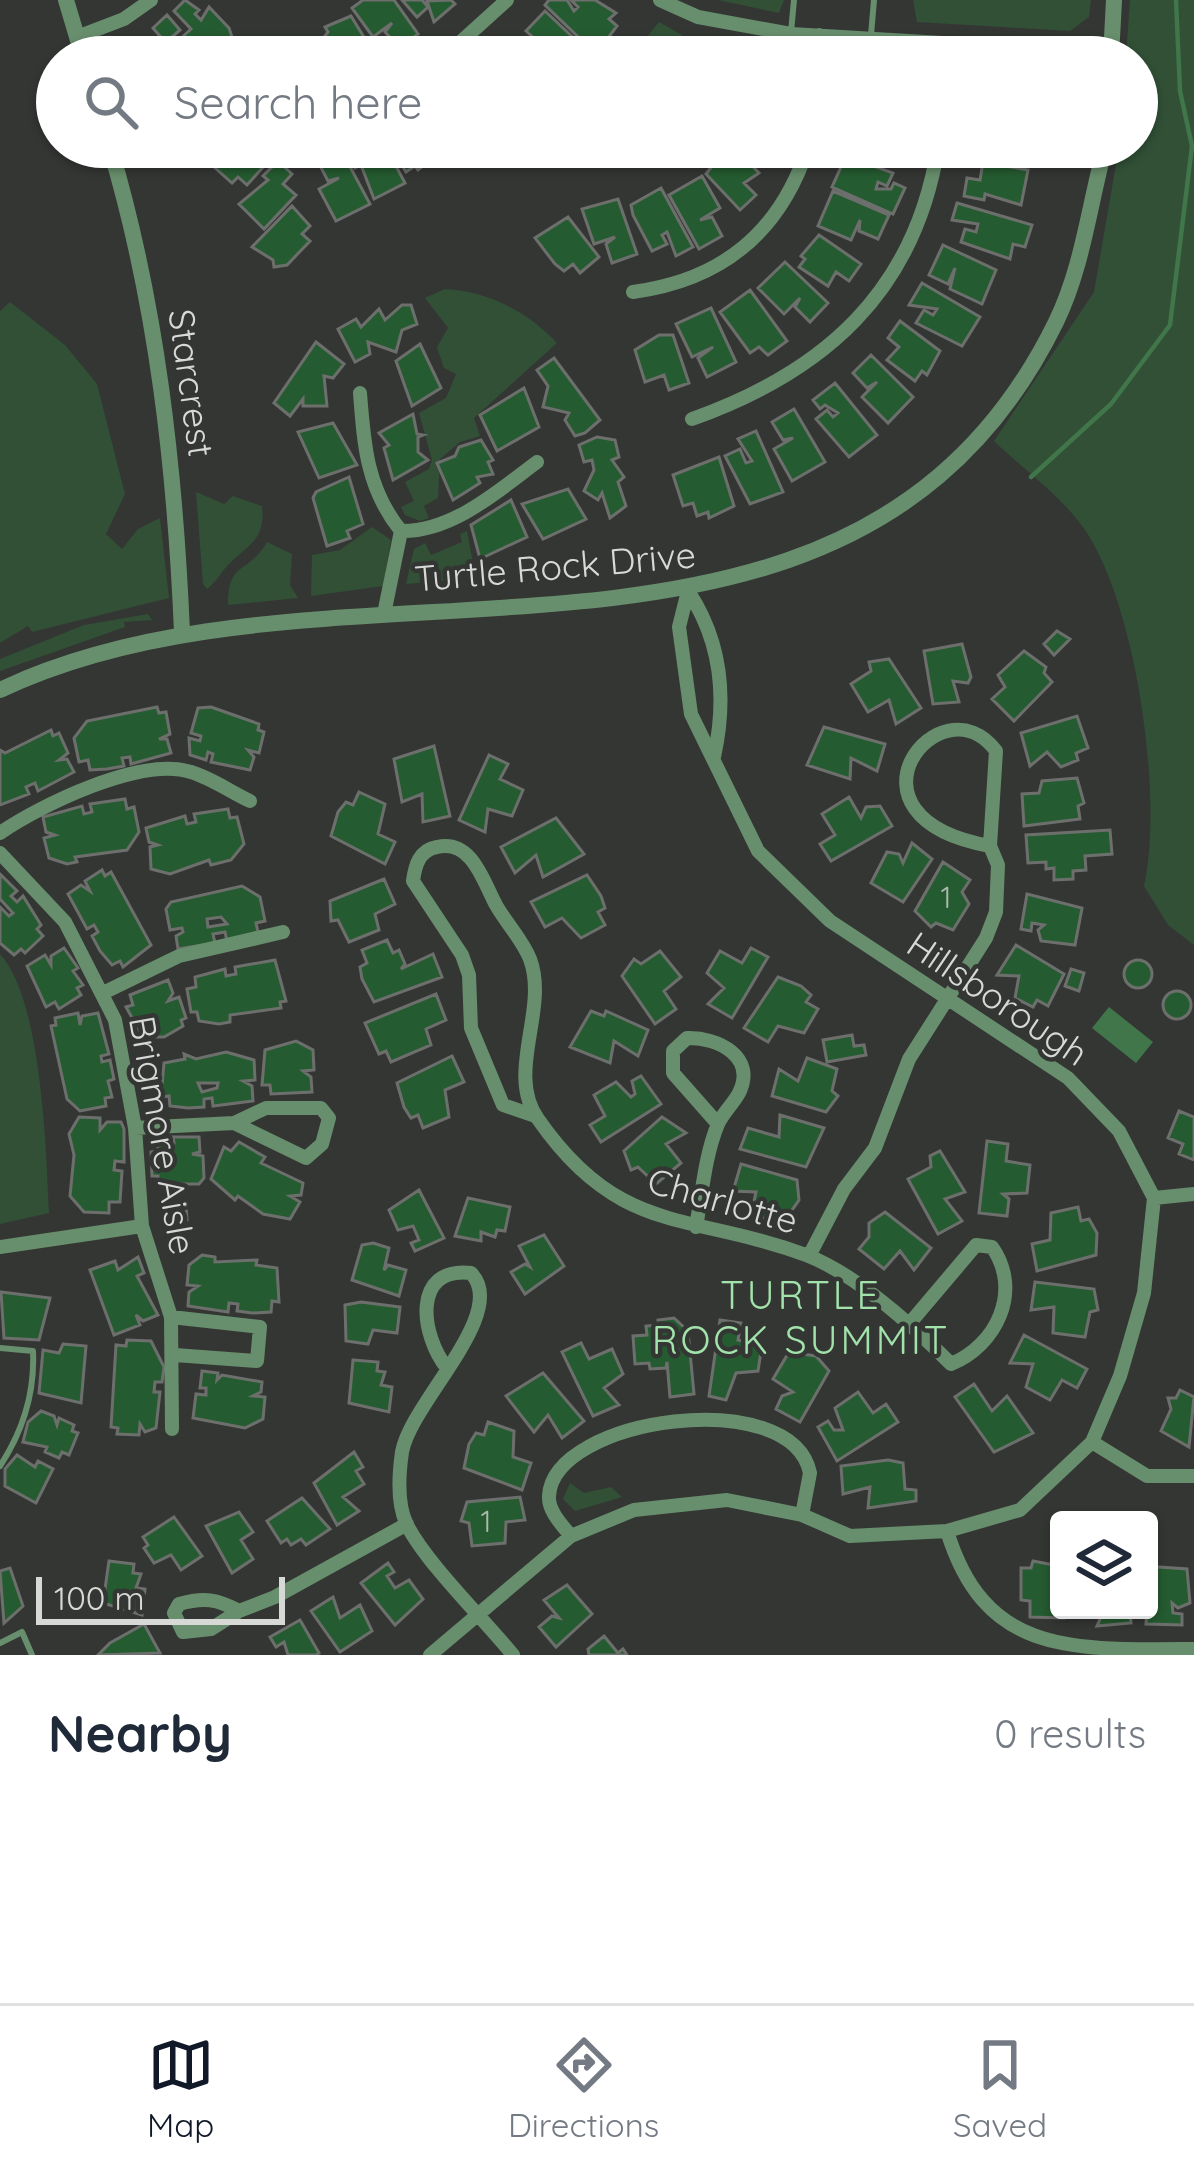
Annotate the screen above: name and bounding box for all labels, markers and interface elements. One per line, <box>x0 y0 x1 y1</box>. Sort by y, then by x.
search box <box>36 36 1158 168</box>
icon: search <box>78 69 144 135</box>
text: Search here <box>174 74 422 130</box>
street label: Starcrest <box>159 306 225 460</box>
street label: Turtle Rock Drive <box>413 531 697 601</box>
house number: 1 <box>940 878 952 916</box>
street label: Hillsborough <box>899 921 1097 1075</box>
street label: Brigmore Aisle <box>120 1012 206 1258</box>
street label: Charlotte <box>643 1157 803 1243</box>
district label: TURTLE ROCK SUMMIT <box>652 1270 950 1364</box>
house number: 1 <box>480 1502 492 1540</box>
map controls <box>1050 1511 1158 1619</box>
button: layers <box>1050 1511 1158 1619</box>
scale bar <box>36 1571 285 1624</box>
text: 100 m <box>54 1577 145 1618</box>
text: Nearby <box>48 1701 232 1765</box>
text: 0 results <box>994 1709 1146 1758</box>
tab: Map <box>147 2032 214 2145</box>
tab: Directions <box>508 2032 659 2145</box>
tab: Saved <box>953 2032 1047 2145</box>

